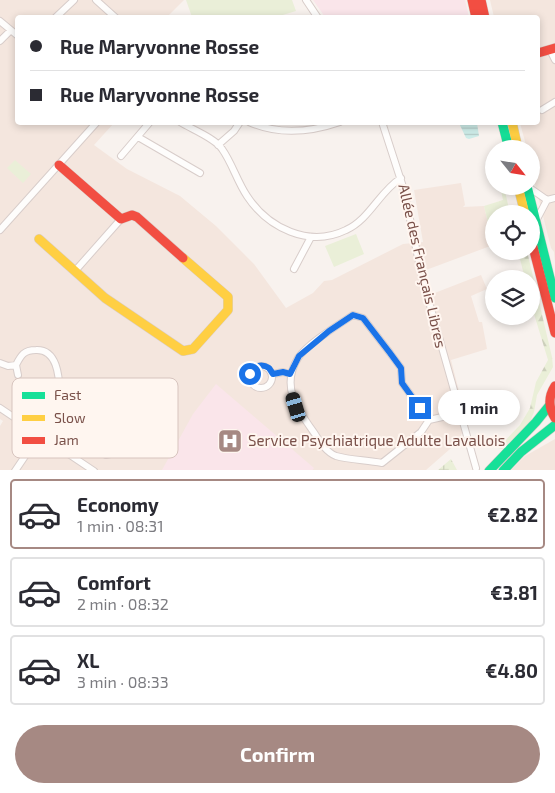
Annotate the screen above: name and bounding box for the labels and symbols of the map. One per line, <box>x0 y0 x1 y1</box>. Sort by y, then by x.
north arrow <box>485 140 540 195</box>
street label: Allée des Français Libres <box>394 182 451 350</box>
route start <box>239 363 261 385</box>
legend <box>12 378 178 458</box>
text: Fast <box>54 386 81 403</box>
car <box>284 390 307 424</box>
callout: 1 min <box>438 390 520 426</box>
route end <box>409 397 431 419</box>
text: Slow <box>54 409 86 426</box>
hospital icon: Service Psychiatrique Adulte Lavallois <box>217 428 243 454</box>
text: Jam <box>54 431 79 448</box>
place label: Service Psychiatrique Adulte Lavallois <box>248 431 505 449</box>

